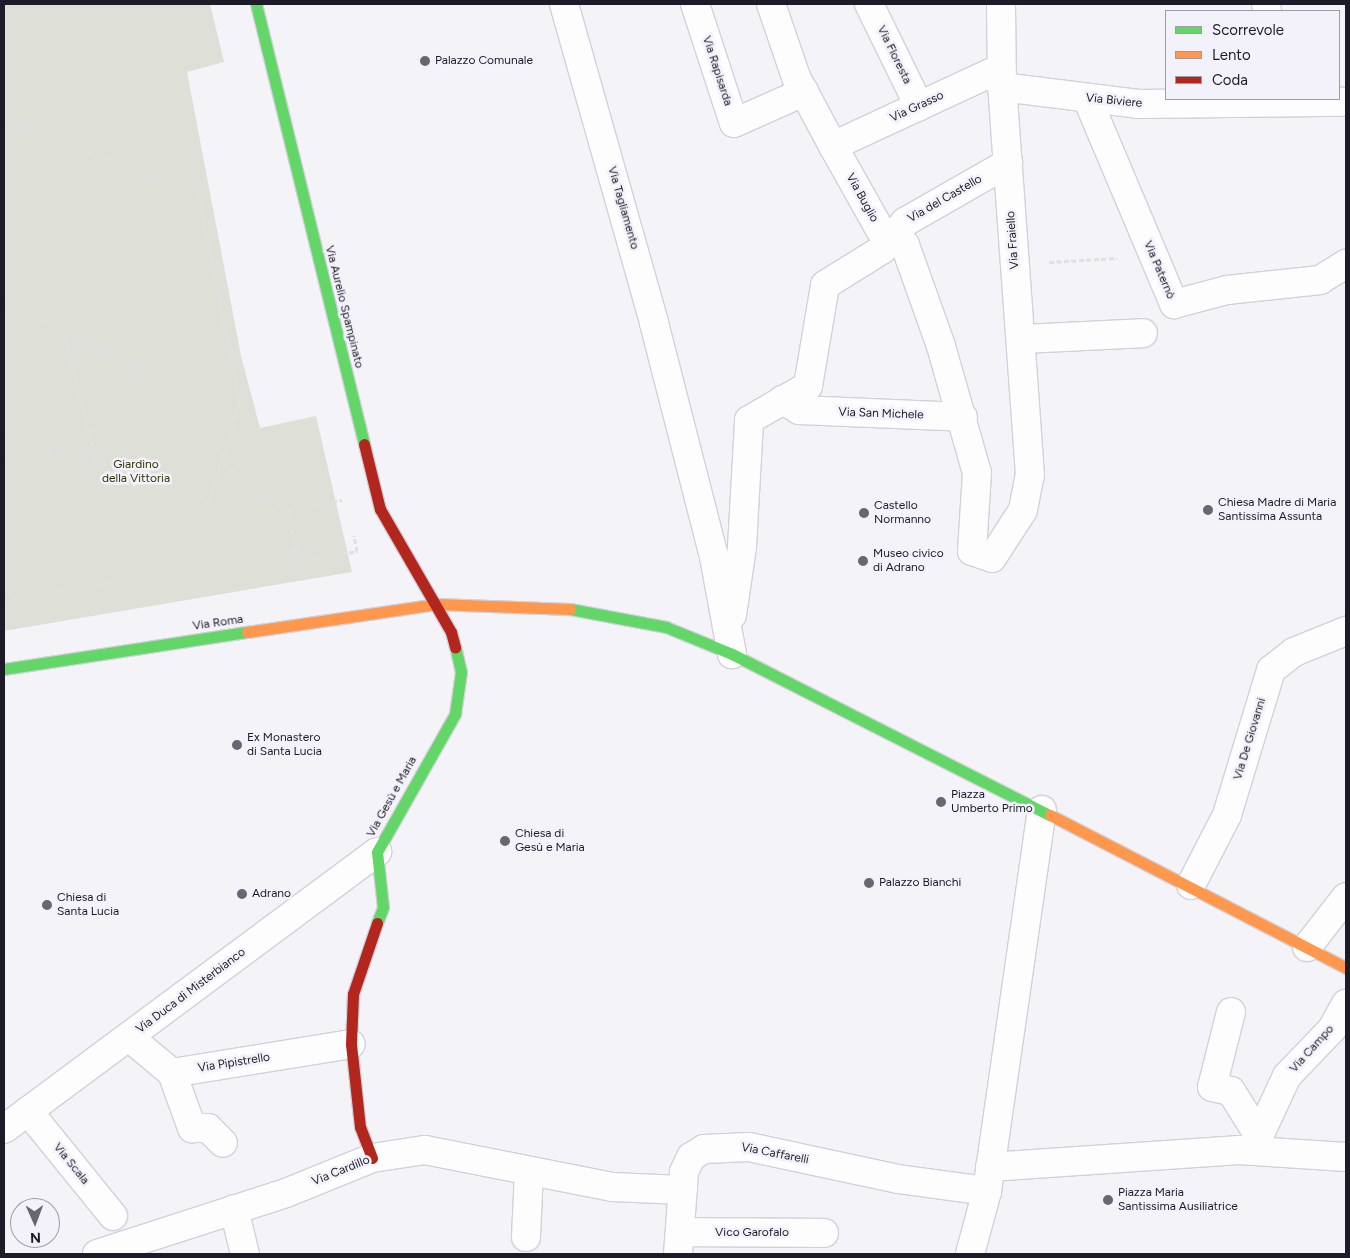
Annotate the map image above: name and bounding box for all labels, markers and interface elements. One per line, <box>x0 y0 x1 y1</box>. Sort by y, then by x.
legend <box>1165 10 1340 100</box>
text: Scorrevole <box>1212 21 1284 39</box>
street label: Via Floresta <box>874 23 914 87</box>
street label: Via Rapisarda <box>699 34 735 108</box>
text: Lento <box>1212 46 1251 64</box>
place label: Palazzo Comunale <box>435 54 533 68</box>
marker: Palazzo Comunale <box>419 55 431 67</box>
text: Coda <box>1212 71 1248 89</box>
street label: Via Grasso <box>888 88 946 126</box>
street label: Via Biviere <box>1085 91 1143 111</box>
street label: Via Tagliamento <box>604 165 642 251</box>
street label: Via Buglio <box>843 171 881 225</box>
street label: Via del Castello <box>905 172 985 226</box>
street label: Via Fraiello <box>1004 210 1022 270</box>
street label: Via Paternò <box>1140 239 1178 301</box>
street label: Via Aurelio Spampinato <box>322 244 366 370</box>
street label: Via San Michele <box>838 405 924 423</box>
park label: Giardino della Vittoria <box>102 458 170 486</box>
place label: Chiesa Madre di Maria Santissima Assunta <box>1218 496 1336 524</box>
place label: Castello Normanno <box>874 499 931 527</box>
marker: Chiesa Madre di Maria Santissima Assunta <box>1202 504 1214 516</box>
marker: Castello Normanno <box>858 507 870 519</box>
place label: Museo civico di Adrano <box>873 547 944 575</box>
marker: Museo civico di Adrano <box>857 555 869 567</box>
street label: Via Roma <box>192 612 244 634</box>
street label: Via De Giovanni <box>1231 696 1269 782</box>
place label: Ex Monastero di Santa Lucia <box>247 731 322 759</box>
marker: Ex Monastero di Santa Lucia <box>231 739 243 751</box>
street label: Via Gesù e Maria <box>364 754 420 840</box>
place label: Piazza Umberto Primo <box>951 788 1033 816</box>
marker: Piazza Umberto Primo <box>935 796 947 808</box>
place label: Chiesa di Gesù e Maria <box>515 827 585 855</box>
marker: Chiesa di Gesù e Maria <box>499 835 511 847</box>
place label: Palazzo Bianchi <box>879 876 961 890</box>
marker: Palazzo Bianchi <box>863 877 875 889</box>
place label: Adrano <box>252 887 291 901</box>
marker: Adrano <box>236 888 248 900</box>
place label: Chiesa di Santa Lucia <box>57 891 119 919</box>
marker: Chiesa di Santa Lucia <box>41 899 53 911</box>
street label: Via Duca di Misterbianco <box>133 945 249 1037</box>
street label: Via Campo <box>1287 1022 1337 1076</box>
street label: Via Pipistrello <box>197 1050 271 1076</box>
street label: Via Scala <box>50 1140 92 1188</box>
street label: Via Caffarelli <box>740 1140 810 1168</box>
street label: Via Cardillo <box>310 1153 372 1189</box>
place label: Piazza Maria Santissima Ausiliatrice <box>1118 1186 1238 1214</box>
marker: Piazza Maria Santissima Ausiliatrice <box>1102 1194 1114 1206</box>
north arrow <box>10 1198 60 1248</box>
street label: Vico Garofalo <box>715 1226 789 1240</box>
text: N <box>30 1229 41 1246</box>

